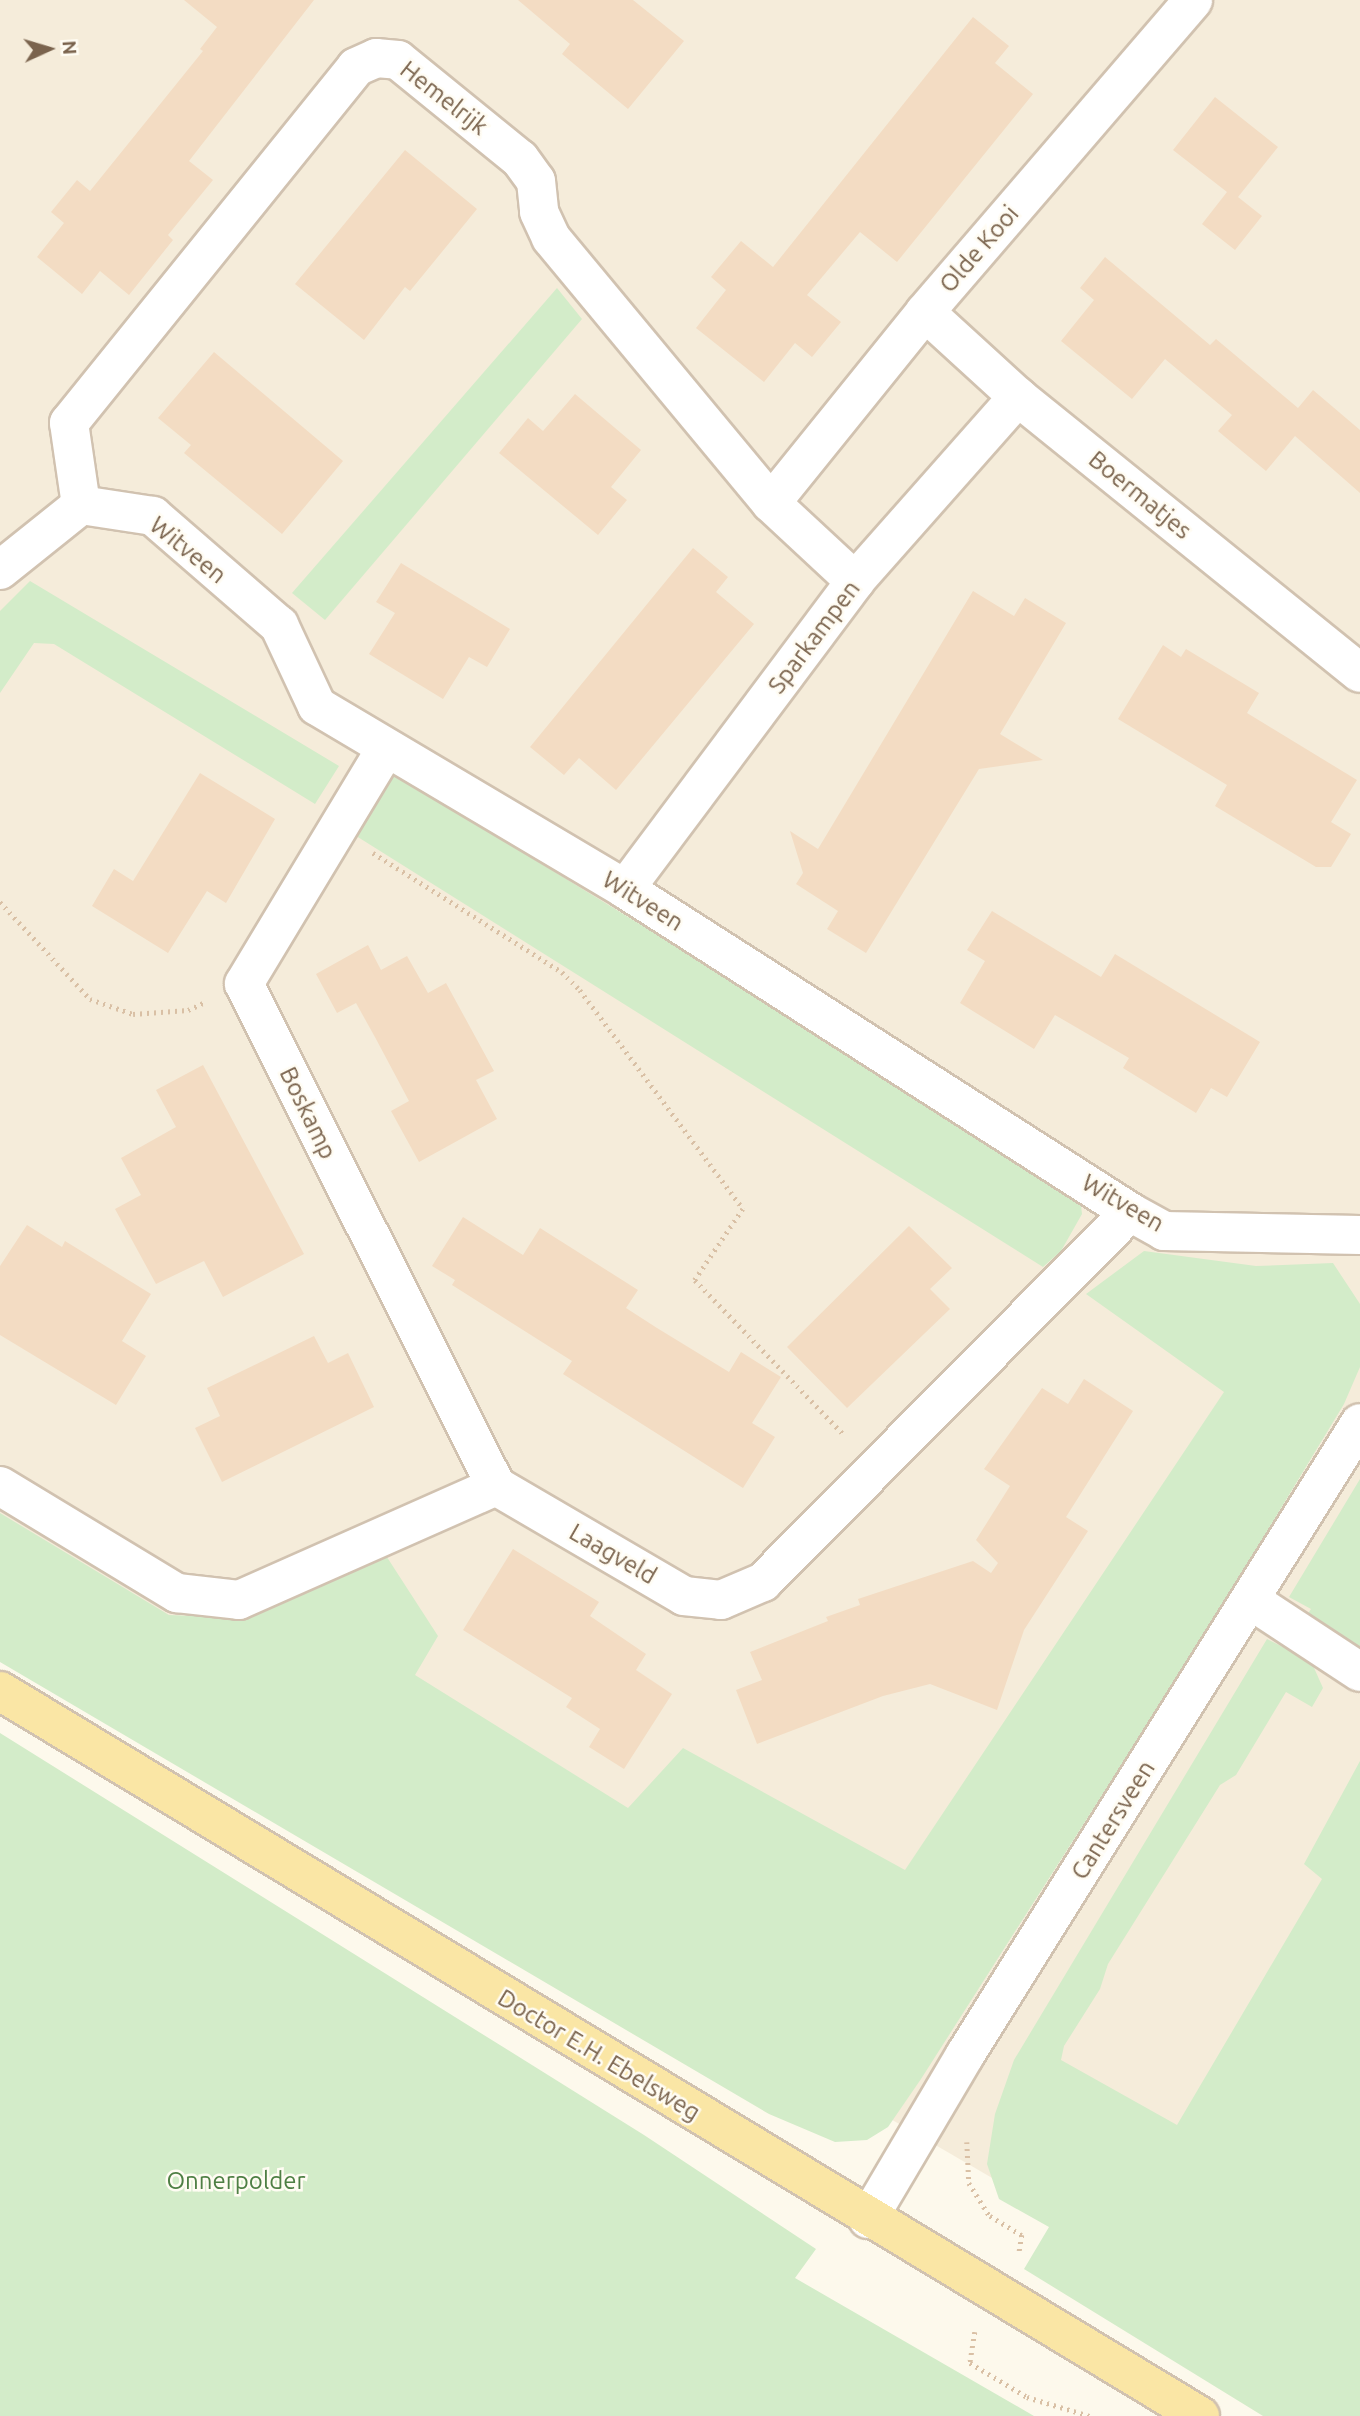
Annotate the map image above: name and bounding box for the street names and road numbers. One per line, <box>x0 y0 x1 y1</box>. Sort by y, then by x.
street label: Hemelrijk <box>395 55 493 141</box>
street label: Olde Kooi <box>933 200 1025 298</box>
street label: Boermatjes <box>1083 445 1197 545</box>
street label: Witveen <box>144 511 232 589</box>
street label: Sparkampen <box>762 575 866 699</box>
street label: Witveen <box>597 865 689 937</box>
street label: Boskamp <box>273 1062 343 1164</box>
street label: Witveen <box>1077 1168 1169 1238</box>
street label: Laagveld <box>564 1518 662 1590</box>
street label: Cantersveen <box>1065 1755 1161 1885</box>
street label: Doctor E.H. Ebelsweg <box>493 1983 705 2127</box>

